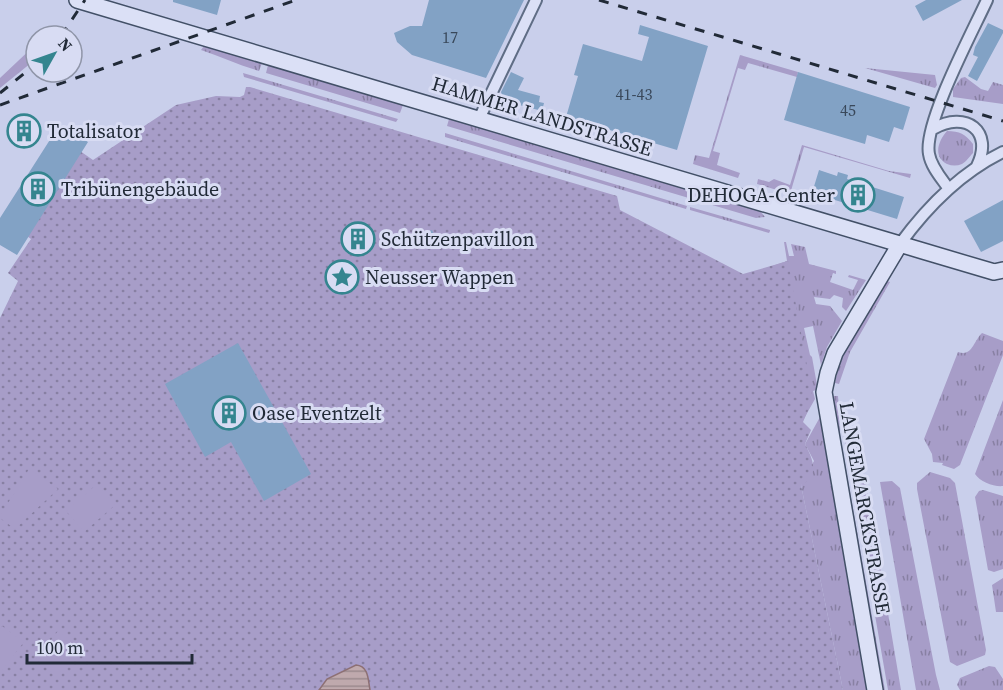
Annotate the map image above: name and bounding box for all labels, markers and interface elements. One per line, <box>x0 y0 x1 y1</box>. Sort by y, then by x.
north arrow <box>24 24 84 84</box>
house number: 17 <box>442 26 458 48</box>
text: N <box>53 33 78 56</box>
street label: HAMMER LANDSTRASSE <box>428 69 656 163</box>
house number: 41-43 <box>616 83 653 105</box>
house number: 45 <box>840 99 856 121</box>
building icon: Totalisator <box>6 113 42 149</box>
place label: Totalisator <box>47 117 142 145</box>
building icon: Tribünengebäude <box>20 171 56 207</box>
place label: Tribünengebäude <box>61 175 219 203</box>
building icon: DEHOGA-Center <box>840 177 876 213</box>
place label: DEHOGA-Center <box>687 181 836 209</box>
building icon: Schützenpavillon <box>340 221 376 257</box>
place label: Schützenpavillon <box>381 225 535 253</box>
place icon: Neusser Wappen <box>324 259 360 295</box>
place label: Neusser Wappen <box>365 263 514 291</box>
building icon: Oase Eventzelt <box>211 395 247 431</box>
place label: Oase Eventzelt <box>252 399 382 427</box>
street label: LANGEMARCKSTRASSE <box>833 400 897 616</box>
scale bar <box>27 627 192 665</box>
text: 100 m <box>36 635 83 660</box>

